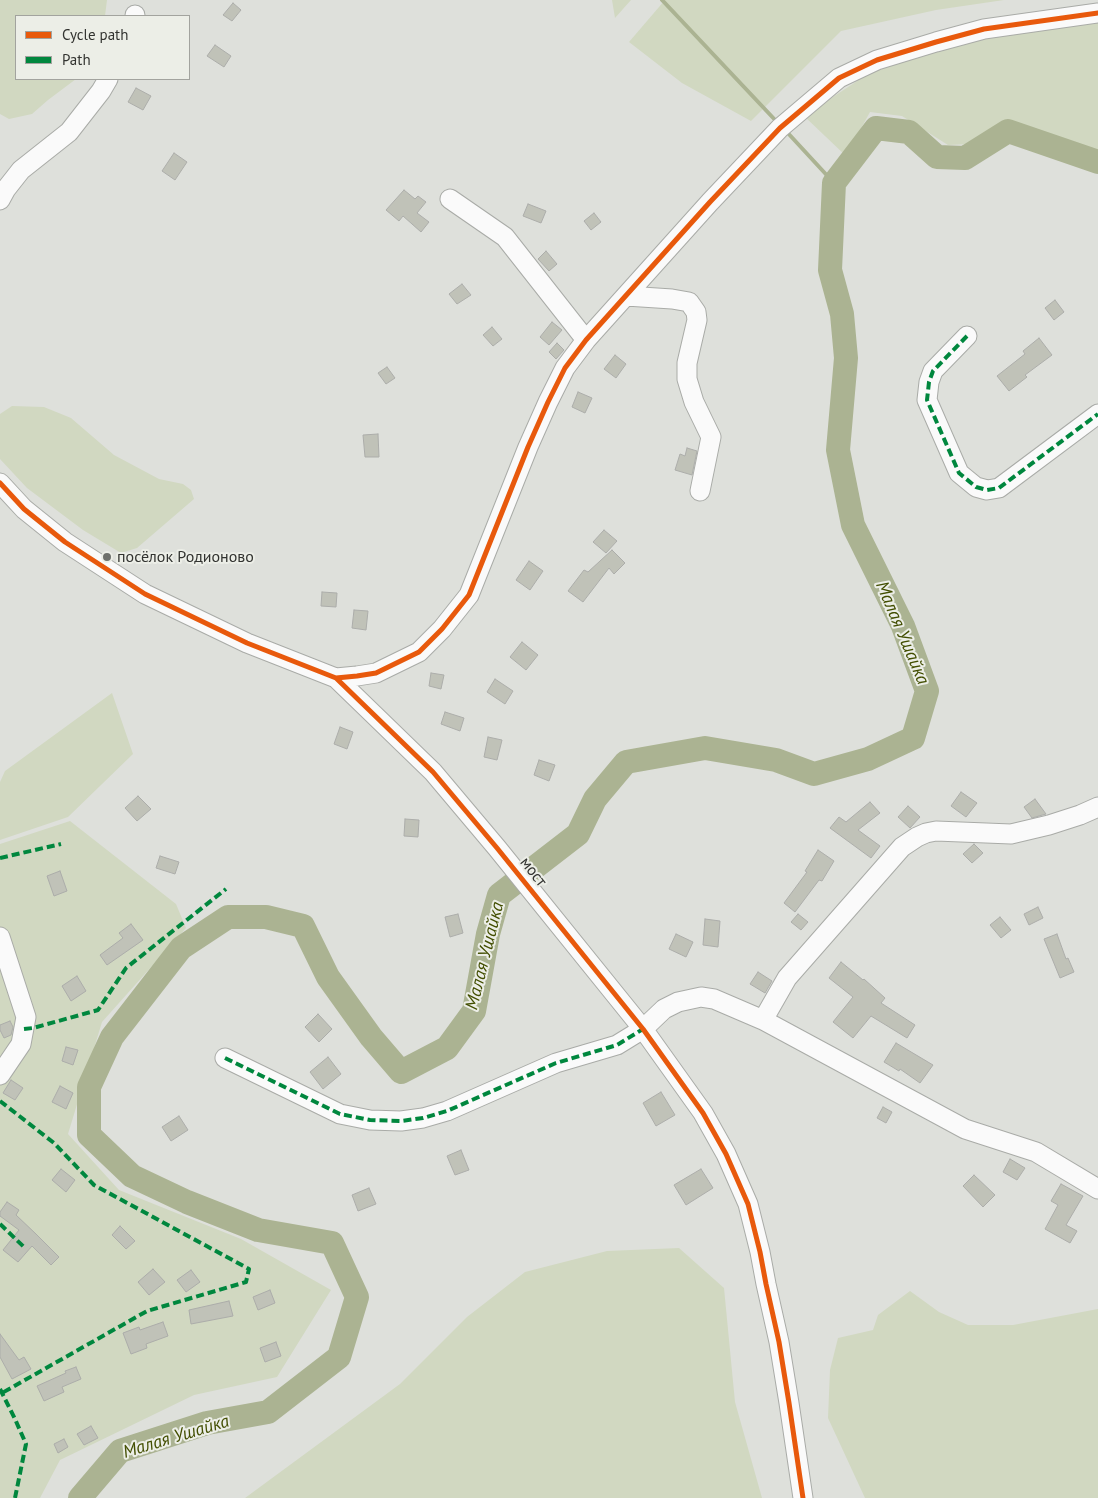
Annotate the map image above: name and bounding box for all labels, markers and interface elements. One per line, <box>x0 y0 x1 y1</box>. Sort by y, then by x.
legend <box>15 15 190 80</box>
text: Cycle path <box>62 25 128 44</box>
text: Path <box>62 50 91 69</box>
place label: посёлок Родионово <box>117 547 254 567</box>
marker: посёлок Родионово <box>101 551 113 563</box>
water label: Малая Ушайка <box>871 578 933 688</box>
street label: мост <box>516 853 550 891</box>
water label: Малая Ушайка <box>461 900 509 1012</box>
water label: Малая Ушайка <box>120 1411 232 1463</box>

